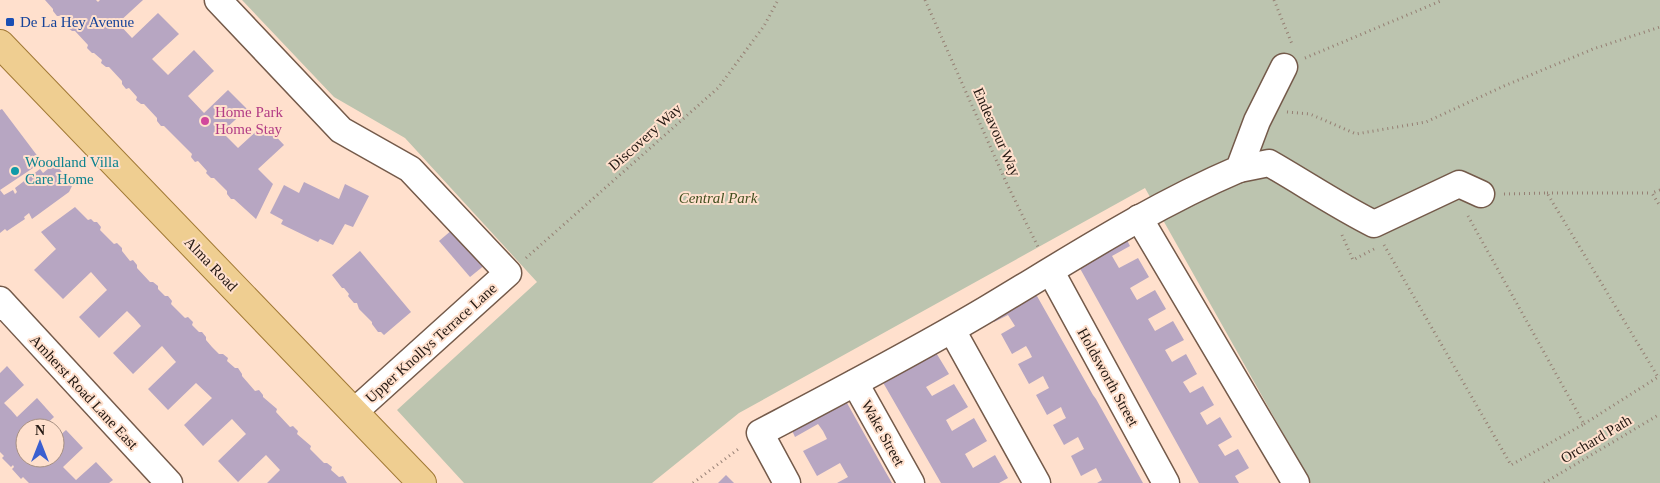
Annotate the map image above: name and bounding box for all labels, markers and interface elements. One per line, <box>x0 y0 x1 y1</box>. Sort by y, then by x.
place label: De La Hey Avenue <box>20 14 135 30</box>
marker: De La Hey Avenue <box>4 16 16 28</box>
street label: Endeavour Way <box>970 85 1024 179</box>
street label: Discovery Way <box>605 100 685 174</box>
place label: Home Park Home Stay <box>215 104 283 137</box>
marker: Home Park Home Stay <box>199 115 211 127</box>
place label: Woodland Villa Care Home <box>25 154 119 187</box>
marker: Woodland Villa Care Home <box>9 165 21 177</box>
park label: Central Park <box>679 190 758 206</box>
street label: Alma Road <box>181 234 241 295</box>
street label: Upper Knollys Terrace Lane <box>362 280 500 406</box>
street label: Holdsworth Street <box>1074 325 1142 430</box>
street label: Amherst Road Lane East <box>27 332 142 453</box>
street label: Wake Street <box>858 397 908 469</box>
street label: Orchard Path <box>1558 411 1635 466</box>
north arrow <box>15 418 65 468</box>
text: N <box>35 423 45 438</box>

